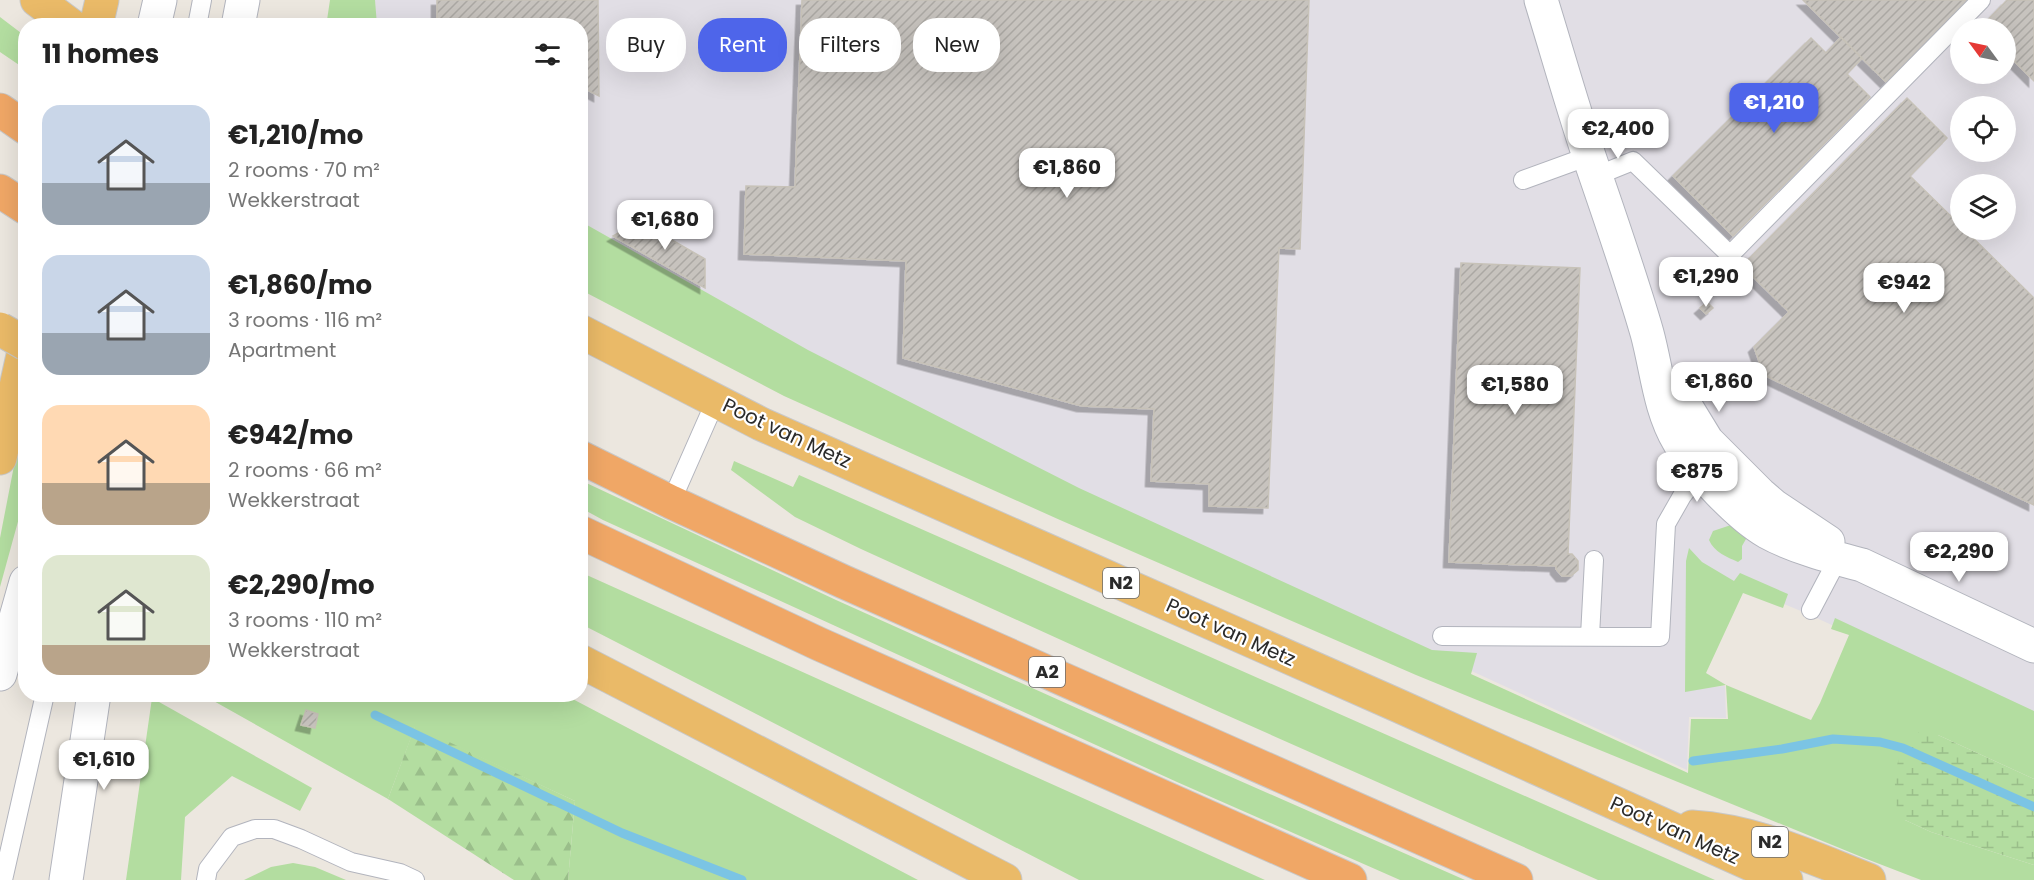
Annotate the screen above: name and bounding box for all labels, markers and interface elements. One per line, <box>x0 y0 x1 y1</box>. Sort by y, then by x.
chip: Buy <box>606 18 686 72</box>
chip: Rent <box>698 18 787 72</box>
chip: Filters <box>799 18 901 72</box>
chip: New <box>913 18 1000 72</box>
north arrow <box>1950 18 2016 84</box>
map controls <box>1950 18 2016 240</box>
text: 11 homes <box>42 36 159 72</box>
icon: filters <box>531 38 564 71</box>
pin: €1,210 <box>1725 83 1823 134</box>
text: €1,210 <box>1743 88 1805 116</box>
button: locate <box>1950 96 2016 162</box>
pin: €2,400 <box>1569 109 1667 160</box>
text: €2,400 <box>1582 114 1654 142</box>
text: €1,210/mo <box>228 117 363 153</box>
icon: home <box>90 129 162 201</box>
pin: €1,860 <box>1018 148 1116 199</box>
text: €1,860 <box>1033 153 1101 181</box>
text: 2 rooms · 70 m² <box>228 156 380 184</box>
button: layers <box>1950 174 2016 240</box>
text: Wekkerstraat <box>228 186 360 214</box>
pin: €1,680 <box>616 200 714 251</box>
text: €1,680 <box>631 205 699 233</box>
pin: €1,290 <box>1657 257 1755 308</box>
text: €1,290 <box>1673 262 1739 290</box>
pin: €942 <box>1868 263 1940 314</box>
text: €1,860/mo <box>228 267 372 303</box>
text: €942 <box>1877 268 1931 296</box>
icon: home <box>90 279 162 351</box>
text: 3 rooms · 116 m² <box>228 306 382 334</box>
text: Apartment <box>228 336 336 364</box>
pin: €1,860 <box>1670 362 1768 413</box>
pin: €1,580 <box>1466 365 1564 416</box>
text: €1,860 <box>1685 367 1753 395</box>
text: €1,580 <box>1481 370 1549 398</box>
street label: Poot van Metz <box>718 391 856 475</box>
text: €942/mo <box>228 417 353 453</box>
icon: home <box>90 429 162 501</box>
pin: €875 <box>1661 452 1733 503</box>
text: 2 rooms · 66 m² <box>228 456 382 484</box>
text: €875 <box>1671 457 1723 485</box>
text: Wekkerstraat <box>228 486 360 514</box>
pin: €2,290 <box>1910 532 2008 583</box>
text: €2,290 <box>1924 537 1994 565</box>
text: €2,290/mo <box>228 567 375 603</box>
road number: N2 <box>1103 568 1139 598</box>
icon: home <box>90 579 162 651</box>
street label: Poot van Metz <box>1162 591 1300 673</box>
text: 3 rooms · 110 m² <box>228 606 382 634</box>
text: Wekkerstraat <box>228 636 360 664</box>
road number: A2 <box>1029 657 1065 687</box>
pin: €1,610 <box>55 740 153 791</box>
text: €1,610 <box>73 745 135 773</box>
street label: Poot van Metz <box>1606 789 1744 871</box>
road number: N2 <box>1752 827 1788 857</box>

